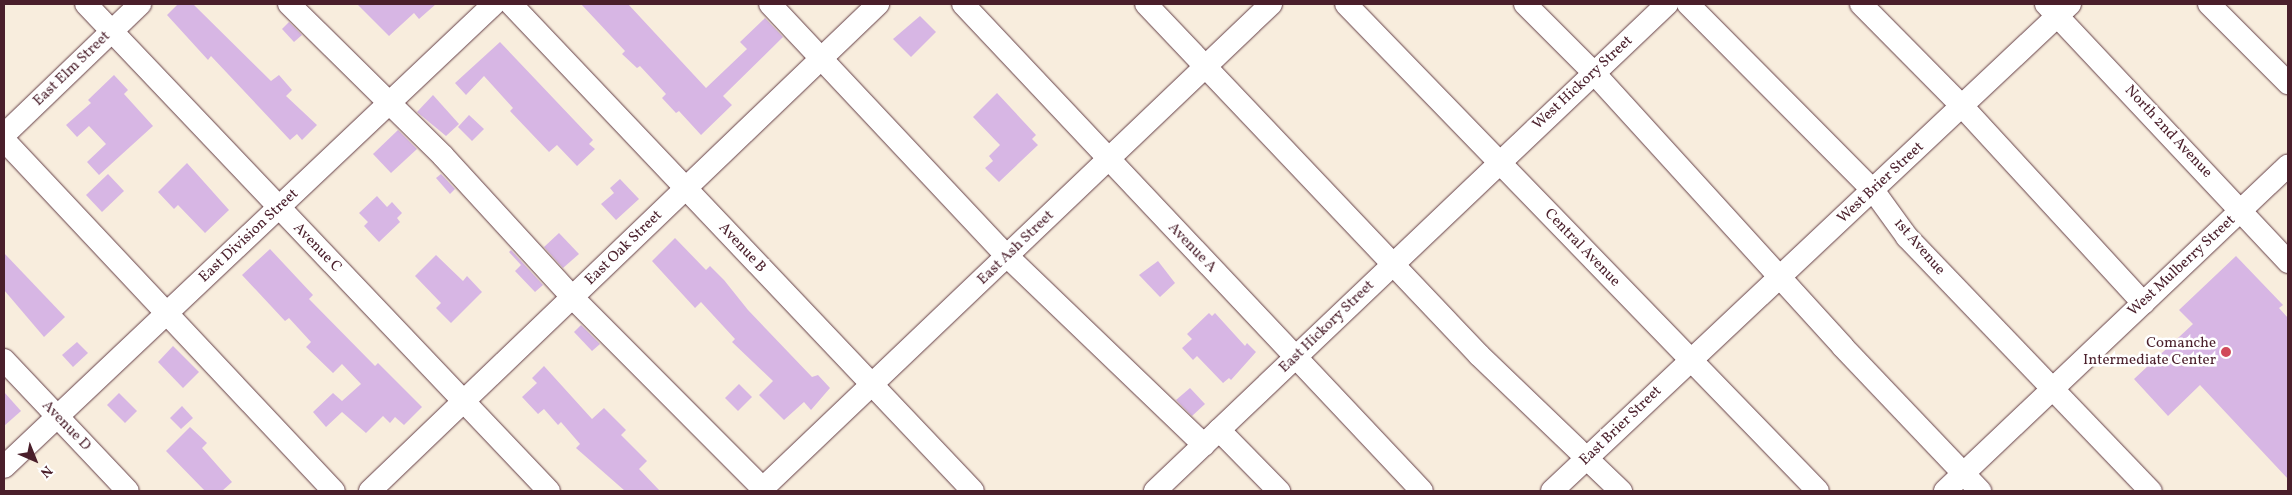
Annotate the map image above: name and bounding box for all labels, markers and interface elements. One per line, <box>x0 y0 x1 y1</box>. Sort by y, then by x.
street label: East Elm Street <box>30 28 114 110</box>
street label: West Hickory Street <box>1529 32 1637 134</box>
street label: North 2nd Avenue <box>2120 82 2216 182</box>
street label: West Brier Street <box>1834 138 1928 228</box>
street label: East Division Street <box>196 185 302 287</box>
street label: Central Avenue <box>1540 205 1624 291</box>
street label: East Oak Street <box>582 207 666 289</box>
street label: East Ash Street <box>974 207 1058 289</box>
street label: West Mulberry Street <box>2124 211 2240 321</box>
street label: 1st Avenue <box>1889 215 1949 279</box>
street label: Avenue C <box>289 219 345 277</box>
street label: Avenue B <box>714 219 770 277</box>
street label: Avenue A <box>1164 219 1220 277</box>
street label: East Hickory Street <box>1275 277 1379 377</box>
place label: Comanche Intermediate Center <box>2083 334 2216 369</box>
marker: Comanche Intermediate Center <box>2220 346 2232 358</box>
street label: East Brier Street <box>1576 382 1666 470</box>
street label: Avenue D <box>38 397 94 455</box>
north arrow <box>10 435 60 485</box>
text: N <box>36 461 56 482</box>

